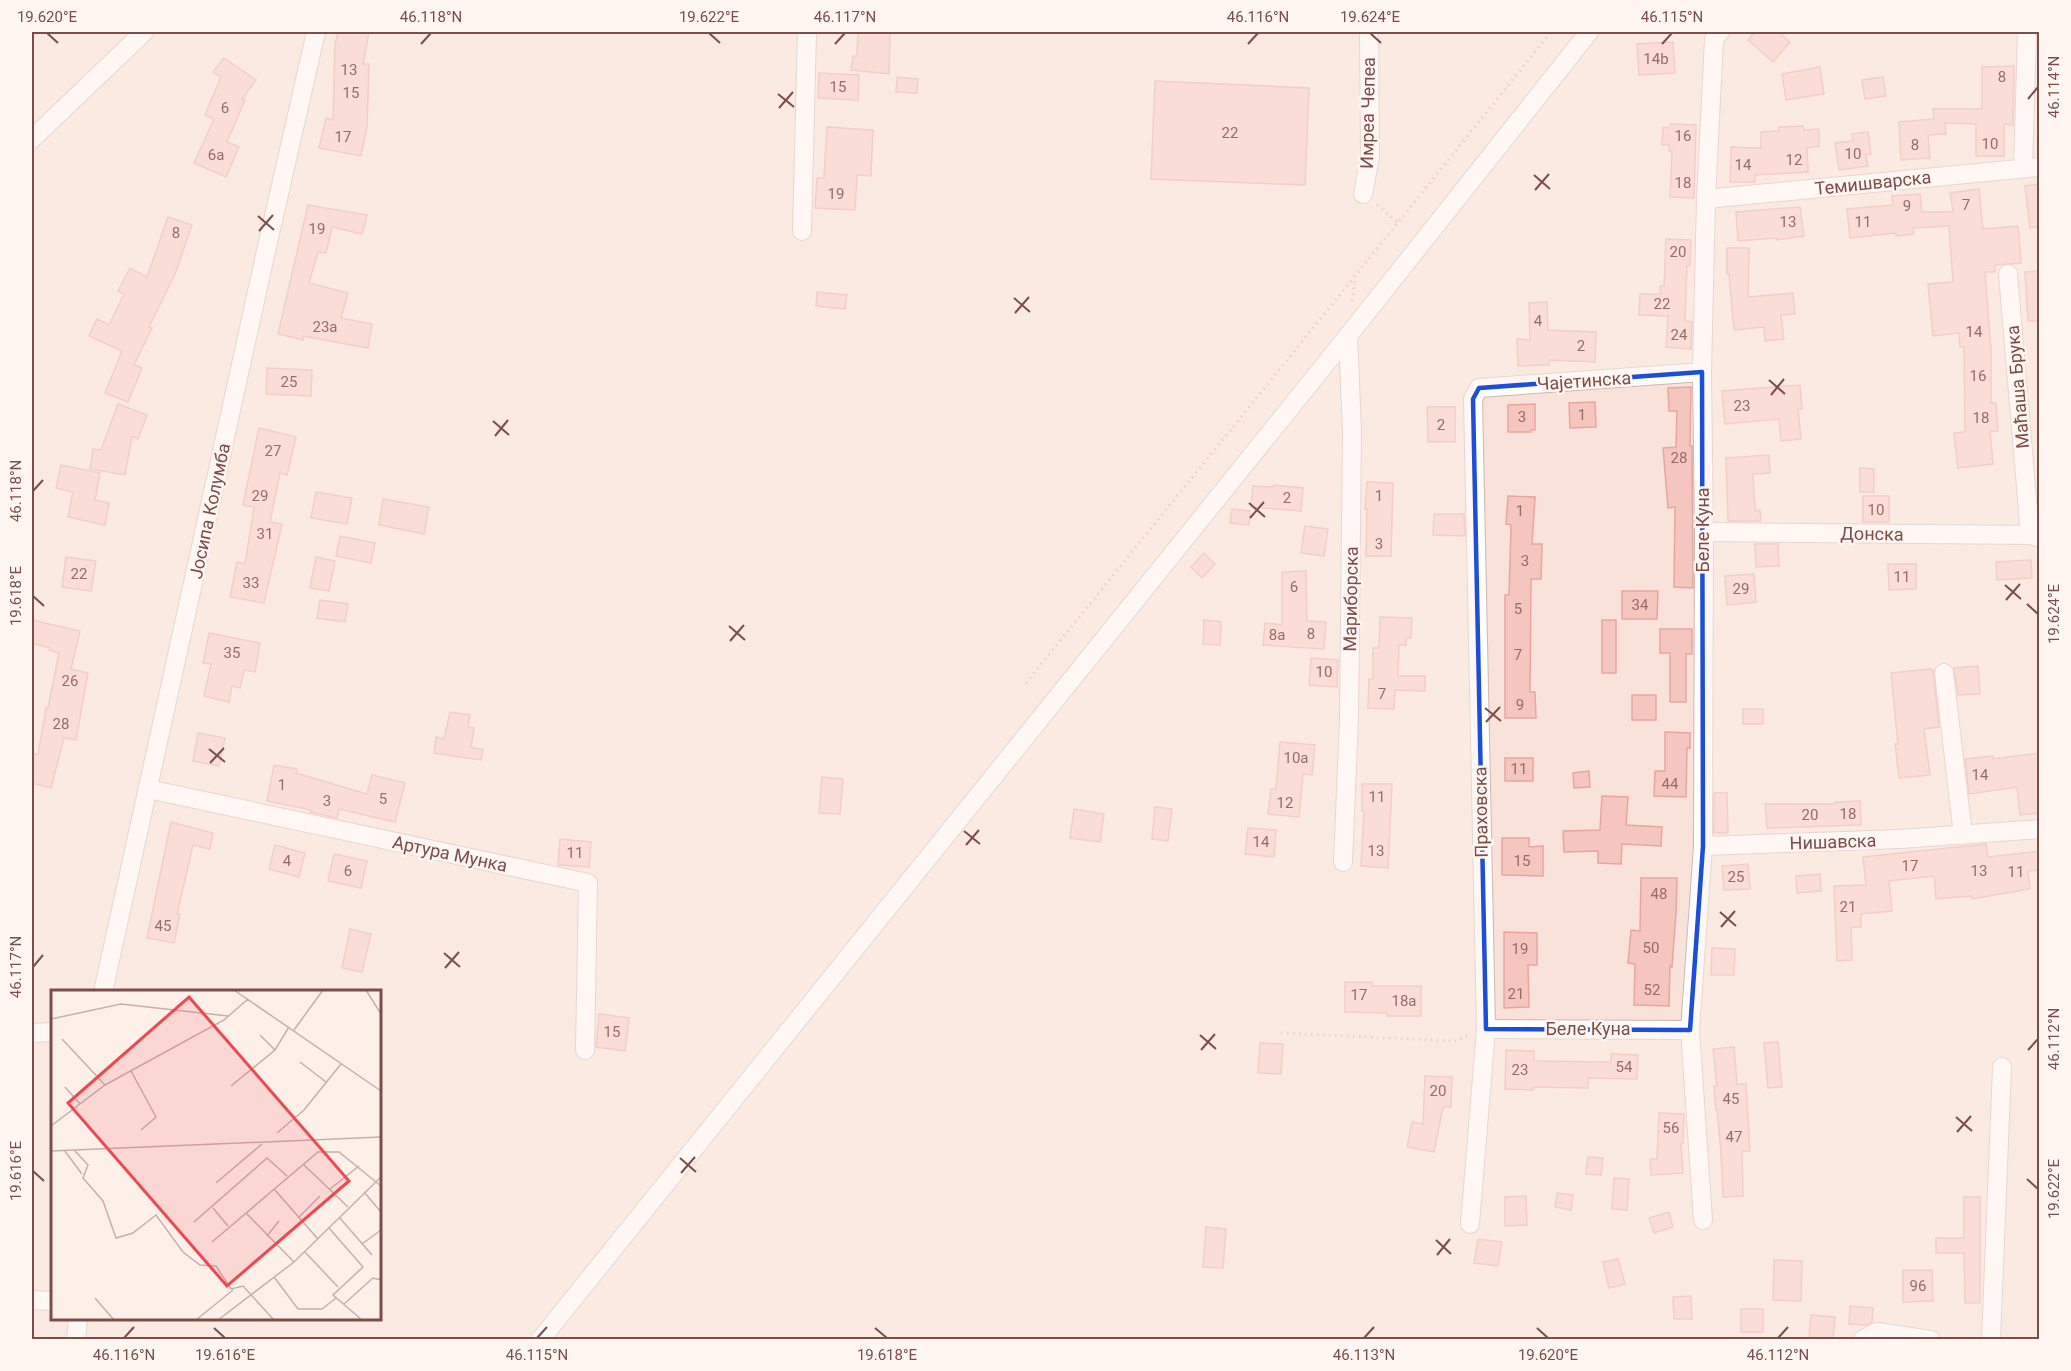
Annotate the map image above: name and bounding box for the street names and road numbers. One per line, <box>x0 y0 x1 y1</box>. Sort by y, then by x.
street label: Имреа Чепеа <box>1356 57 1379 169</box>
street label: Темишварска <box>1814 166 1932 199</box>
street label: Маћаша Брука <box>2002 325 2033 450</box>
street label: Чајетинска <box>1536 367 1632 394</box>
street label: Јосипа Колумба <box>185 441 234 581</box>
street label: Беле Куна <box>1692 487 1713 573</box>
street label: Донска <box>1840 522 1904 545</box>
street label: Мариборска <box>1339 546 1362 652</box>
street label: Праховска <box>1469 766 1492 858</box>
street label: Нишавска <box>1789 829 1877 854</box>
street label: Артура Мунка <box>391 831 509 876</box>
street label: Беле Куна <box>1545 1018 1631 1039</box>

